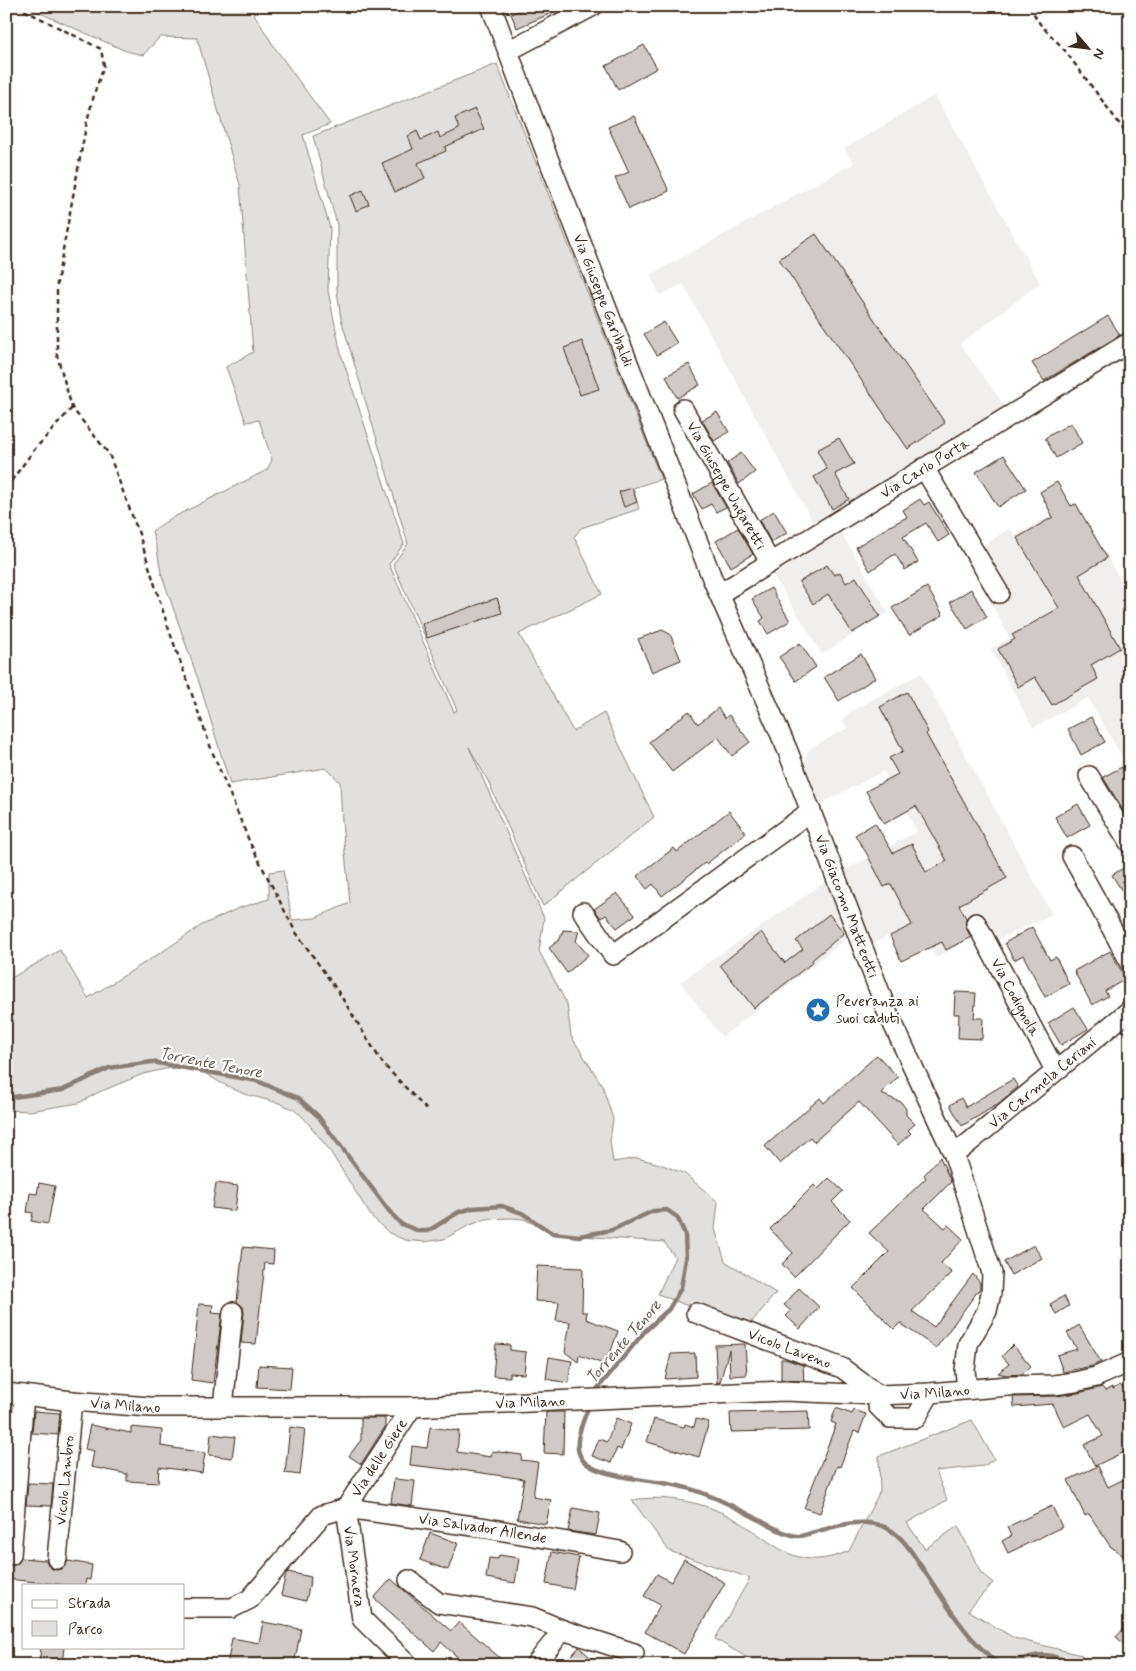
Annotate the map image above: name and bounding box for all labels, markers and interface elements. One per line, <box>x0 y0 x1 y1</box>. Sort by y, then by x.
north arrow <box>1064 22 1114 72</box>
text: N <box>1088 45 1109 62</box>
street label: Via Giuseppe Garibaldi <box>568 231 638 370</box>
street label: Via Giuseppe Ungaretti <box>681 418 770 554</box>
street label: Via Carlo Porta <box>877 433 974 504</box>
street label: Via Giacomo Matteotti <box>809 832 882 981</box>
street label: Via Codignola <box>986 955 1045 1041</box>
place label: Peveranza ai suoi caduti <box>836 992 919 1029</box>
place icon: Peveranza ai suoi caduti <box>805 997 831 1023</box>
street label: Via Carmela Ceriani <box>985 1033 1101 1134</box>
water label: Torrente Tenore <box>157 1043 265 1084</box>
water label: Torrente Tenore <box>582 1295 667 1389</box>
street label: Vicolo Laveno <box>745 1324 834 1374</box>
street label: Via Milano <box>900 1380 971 1405</box>
street label: Via Milano <box>495 1391 566 1414</box>
street label: Via Milano <box>90 1393 160 1418</box>
street label: Via delle Giere <box>347 1415 413 1501</box>
street label: Vicolo Lambro <box>51 1435 80 1526</box>
street label: Via Salvador Allende <box>417 1509 549 1549</box>
street label: Via Mornera <box>338 1525 369 1608</box>
legend <box>22 1584 185 1648</box>
text: Strada <box>68 1594 111 1614</box>
text: Parco <box>68 1620 102 1640</box>

